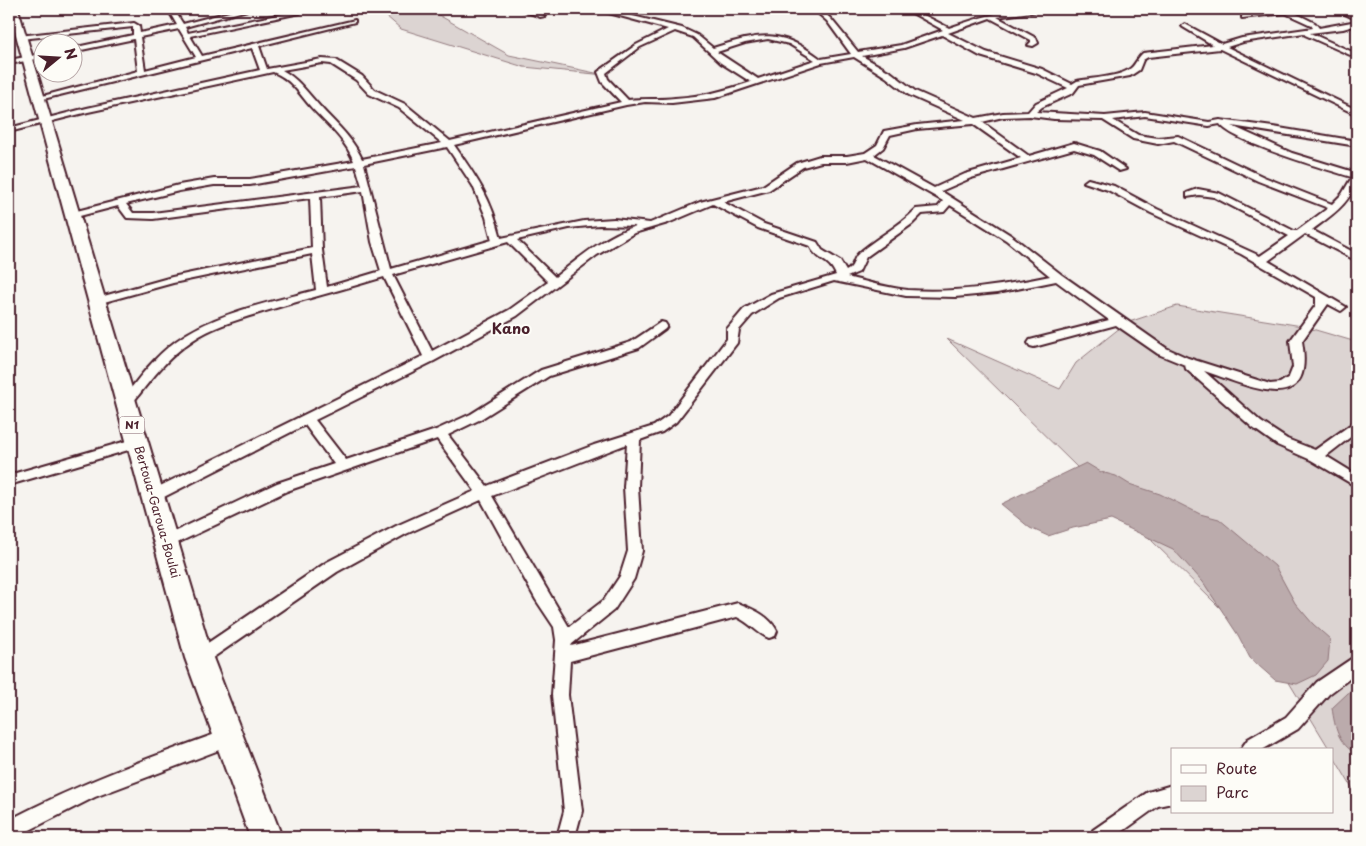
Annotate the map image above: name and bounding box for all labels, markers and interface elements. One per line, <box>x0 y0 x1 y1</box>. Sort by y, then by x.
north arrow <box>32 32 82 82</box>
text: N <box>59 45 83 62</box>
district label: Kano <box>492 316 530 339</box>
road number: N1 <box>120 416 144 434</box>
street label: Bertoua-Garoua-Boulai <box>130 443 185 580</box>
legend <box>1171 748 1334 814</box>
text: Route <box>1216 756 1257 779</box>
text: Parc <box>1216 780 1249 803</box>

